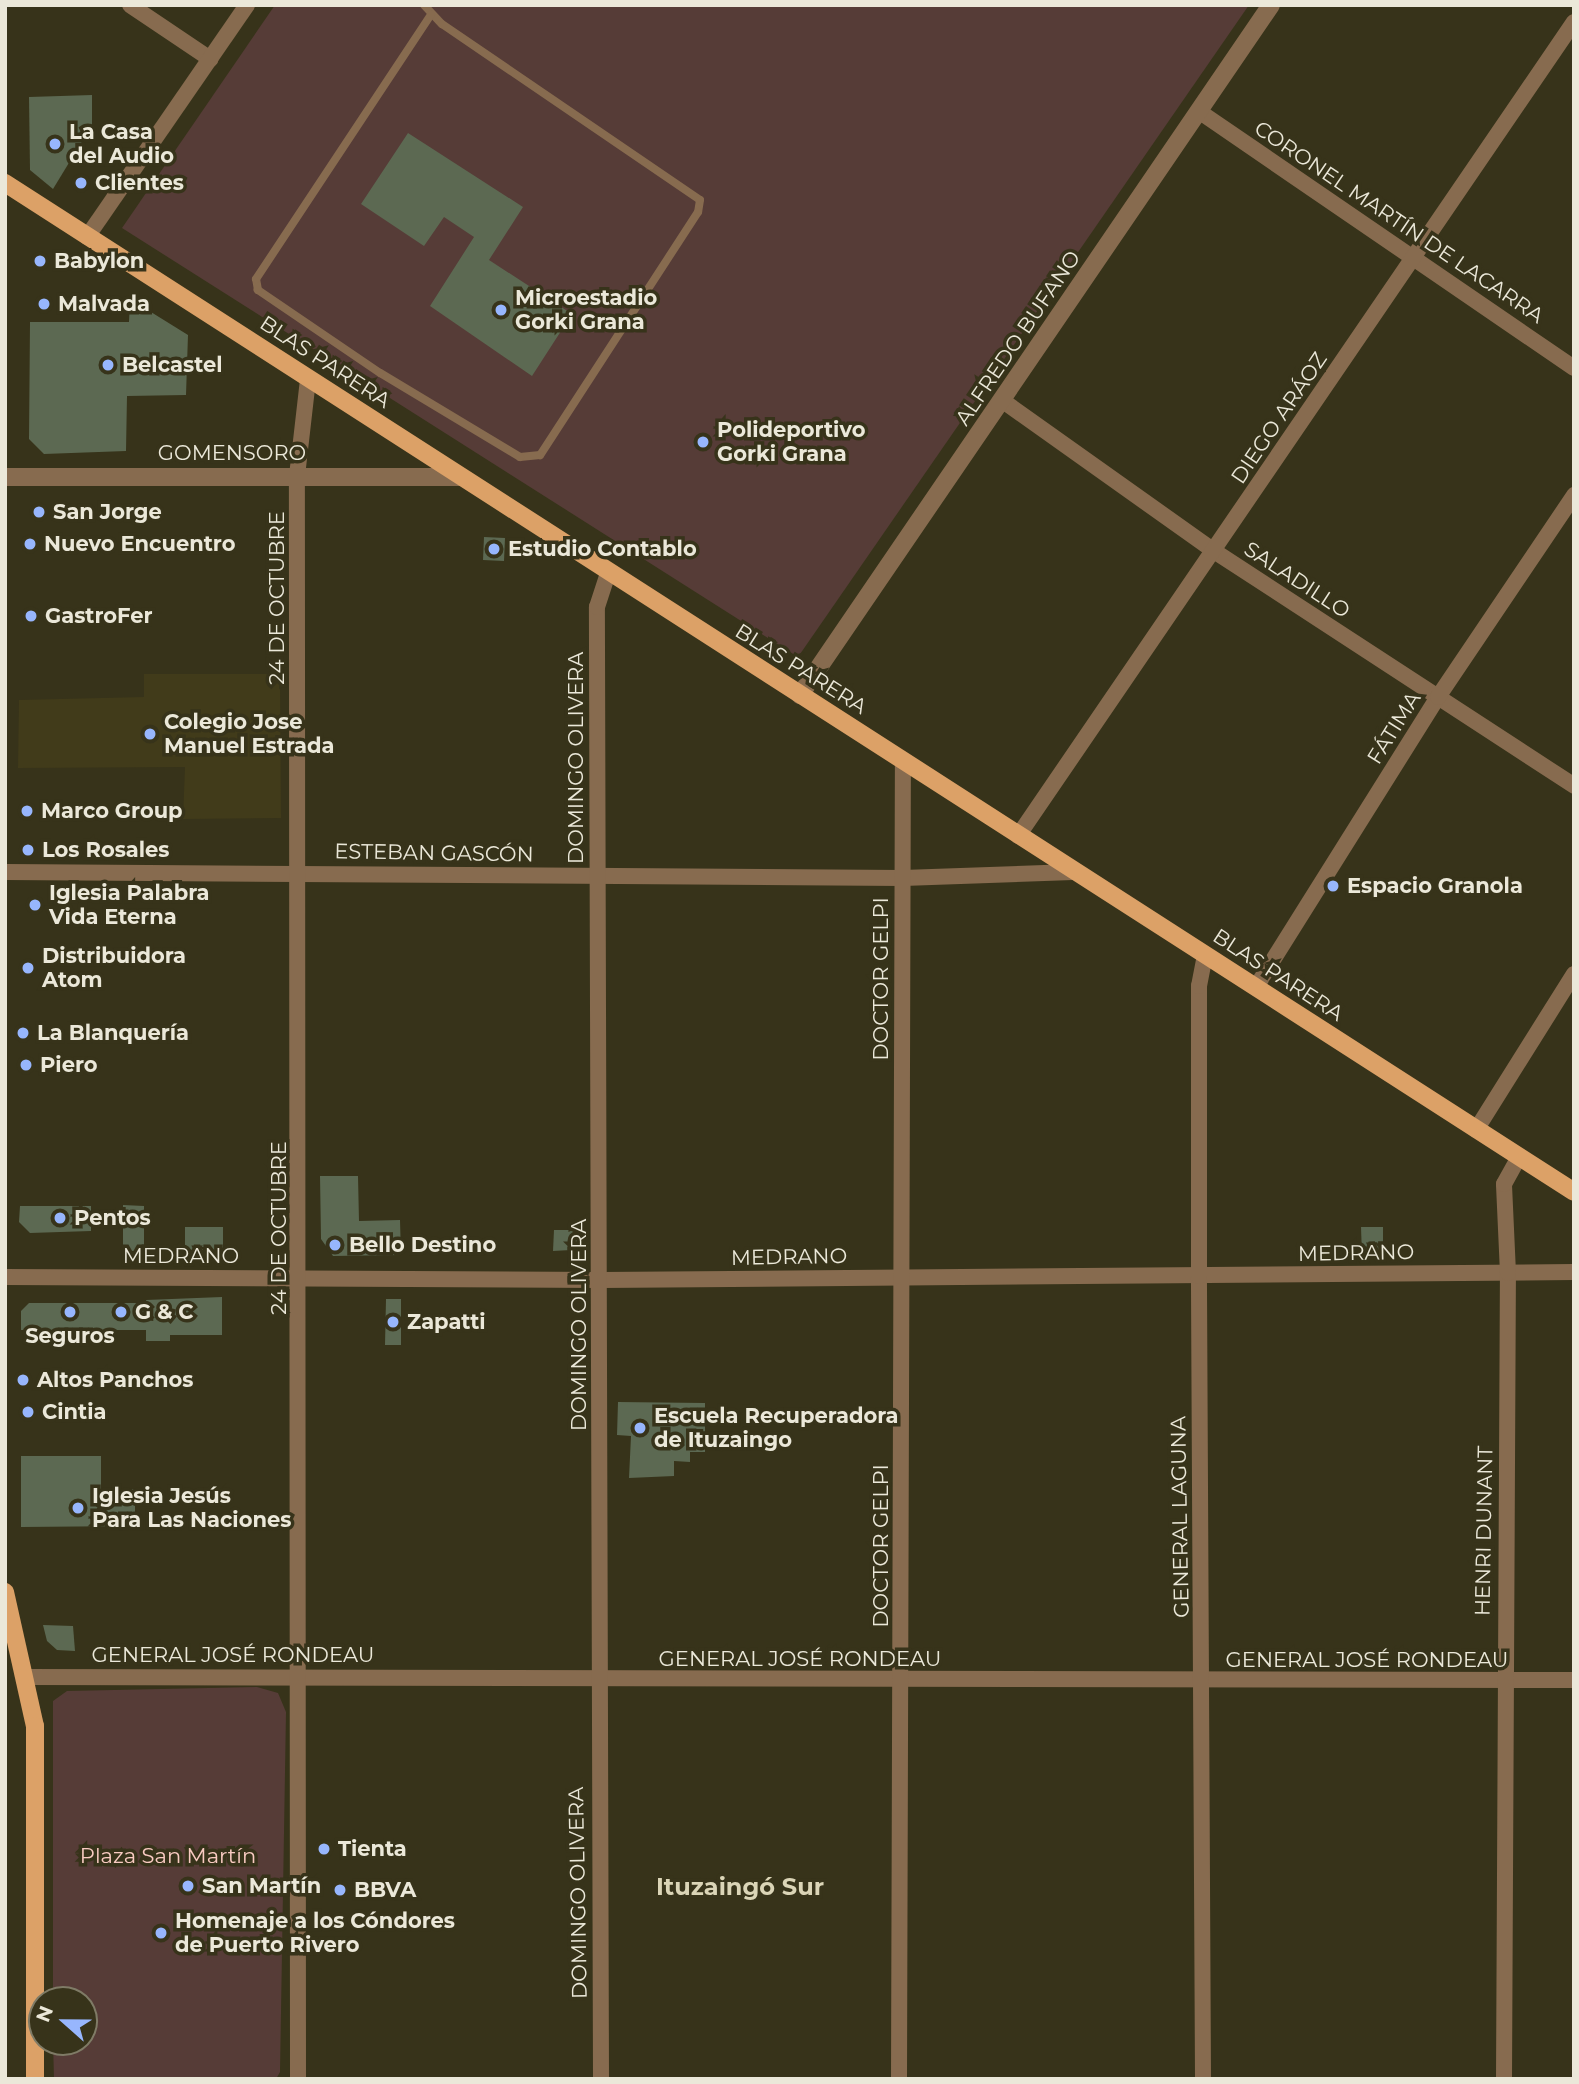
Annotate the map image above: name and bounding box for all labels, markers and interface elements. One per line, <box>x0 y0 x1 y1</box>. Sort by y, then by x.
street label: CORONEL MARTÍN DE LACARRA <box>1249 115 1549 329</box>
place label: La Casa del Audio <box>69 119 174 169</box>
marker: La Casa del Audio <box>47 136 63 152</box>
place label: Clientes <box>95 170 184 196</box>
marker: Clientes <box>73 175 89 191</box>
street label: ALFREDO BUFANO <box>950 246 1086 430</box>
place label: Babylon <box>54 248 144 274</box>
marker: Babylon <box>32 253 48 269</box>
place label: Microestadio Gorki Grana <box>515 285 657 335</box>
place label: Malvada <box>58 291 150 317</box>
marker: Malvada <box>36 296 52 312</box>
marker: Microestadio Gorki Grana <box>493 302 509 318</box>
street label: BLAS PARERA <box>255 310 395 414</box>
street label: DIEGO ARÁOZ <box>1226 347 1332 489</box>
place label: Belcastel <box>122 352 223 378</box>
marker: Belcastel <box>100 357 116 373</box>
place label: Polideportivo Gorki Grana <box>717 417 865 467</box>
marker: Polideportivo Gorki Grana <box>695 434 711 450</box>
street label: GOMENSORO <box>158 440 306 466</box>
place label: San Jorge <box>53 499 162 525</box>
marker: San Jorge <box>31 504 47 520</box>
street label: 24 DE OCTUBRE <box>264 511 290 685</box>
place label: Nuevo Encuentro <box>44 531 235 557</box>
marker: Nuevo Encuentro <box>22 536 38 552</box>
place label: Estudio Contablo <box>508 536 697 562</box>
street label: SALADILLO <box>1239 536 1355 624</box>
marker: Estudio Contablo <box>486 541 502 557</box>
place label: GastroFer <box>45 603 152 629</box>
marker: GastroFer <box>23 608 39 624</box>
street label: BLAS PARERA <box>731 618 871 720</box>
street label: DOMINGO OLIVERA <box>563 652 589 864</box>
street label: FÁTIMA <box>1362 687 1426 769</box>
place label: Colegio Jose Manuel Estrada <box>164 709 335 759</box>
marker: Colegio Jose Manuel Estrada <box>142 726 158 742</box>
place label: Marco Group <box>41 798 183 824</box>
marker: Marco Group <box>19 803 35 819</box>
place label: Los Rosales <box>42 837 169 863</box>
street label: ESTEBAN GASCÓN <box>334 839 534 867</box>
marker: Los Rosales <box>20 842 36 858</box>
place label: Espacio Granola <box>1347 873 1523 899</box>
marker: Espacio Granola <box>1325 878 1341 894</box>
place label: Iglesia Palabra Vida Eterna <box>49 880 210 930</box>
marker: Iglesia Palabra Vida Eterna <box>27 897 43 913</box>
street label: DOCTOR GELPI <box>868 897 894 1061</box>
street label: BLAS PARERA <box>1208 923 1348 1027</box>
place label: Distribuidora Atom <box>42 943 186 993</box>
marker: Distribuidora Atom <box>20 960 36 976</box>
place label: La Blanquería <box>37 1020 189 1046</box>
marker: La Blanquería <box>15 1025 31 1041</box>
place label: Piero <box>40 1052 98 1078</box>
marker: Piero <box>18 1057 34 1073</box>
street label: 24 DE OCTUBRE <box>266 1141 292 1315</box>
place label: Pentos <box>74 1205 151 1231</box>
marker: Pentos <box>52 1210 68 1226</box>
street label: DOMINGO OLIVERA <box>566 1219 592 1431</box>
place label: Bello Destino <box>349 1232 496 1258</box>
marker: Bello Destino <box>327 1237 343 1253</box>
street label: MEDRANO <box>1298 1239 1414 1267</box>
street label: MEDRANO <box>123 1243 239 1269</box>
street label: MEDRANO <box>731 1243 847 1271</box>
place label: G & C <box>135 1299 194 1325</box>
marker: Seguros <box>62 1304 78 1320</box>
marker: G & C <box>113 1304 129 1320</box>
place label: Zapatti <box>407 1309 486 1335</box>
marker: Zapatti <box>385 1314 401 1330</box>
place label: Seguros <box>25 1323 115 1349</box>
place label: Altos Panchos <box>37 1367 193 1393</box>
marker: Altos Panchos <box>15 1372 31 1388</box>
place label: Cintia <box>42 1399 106 1425</box>
place label: Escuela Recuperadora de Ituzaingo <box>654 1403 898 1453</box>
marker: Cintia <box>20 1404 36 1420</box>
street label: GENERAL LAGUNA <box>1166 1416 1194 1618</box>
marker: Escuela Recuperadora de Ituzaingo <box>632 1420 648 1436</box>
street label: HENRI DUNANT <box>1470 1446 1498 1616</box>
street label: DOCTOR GELPI <box>868 1464 894 1628</box>
place label: Iglesia Jesús Para Las Naciones <box>92 1483 291 1533</box>
marker: Iglesia Jesús Para Las Naciones <box>70 1500 86 1516</box>
street label: GENERAL JOSÉ RONDEAU <box>92 1642 374 1668</box>
street label: GENERAL JOSÉ RONDEAU <box>659 1646 941 1672</box>
street label: GENERAL JOSÉ RONDEAU <box>1226 1647 1508 1673</box>
street label: DOMINGO OLIVERA <box>564 1787 592 1999</box>
place label: Tienta <box>338 1836 407 1862</box>
marker: Tienta <box>316 1841 332 1857</box>
park label: Plaza San Martín <box>80 1843 256 1869</box>
place label: San Martín <box>202 1873 321 1899</box>
district label: Ituzaingó Sur <box>656 1873 824 1901</box>
place label: BBVA <box>354 1877 416 1903</box>
marker: San Martín <box>180 1878 196 1894</box>
marker: BBVA <box>332 1882 348 1898</box>
place label: Homenaje a los Cóndores de Puerto Rivero <box>175 1908 455 1958</box>
marker: Homenaje a los Cóndores de Puerto Rivero <box>153 1925 169 1941</box>
north arrow <box>28 1986 98 2056</box>
text: N <box>31 2003 58 2025</box>

